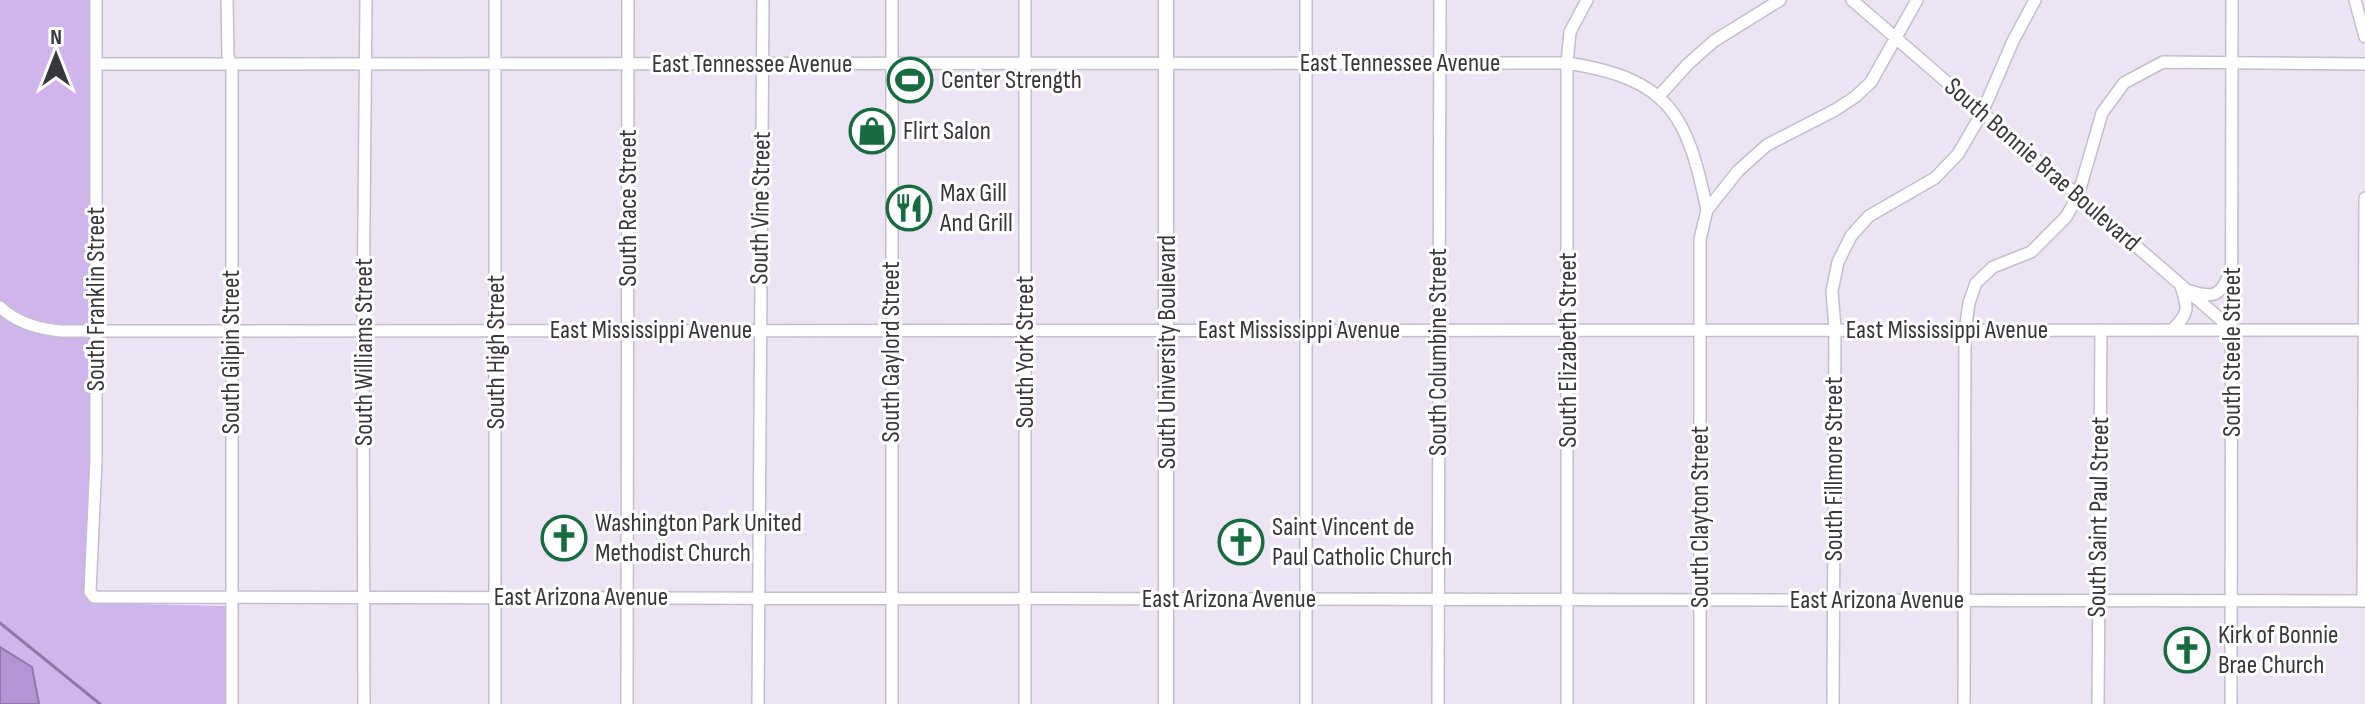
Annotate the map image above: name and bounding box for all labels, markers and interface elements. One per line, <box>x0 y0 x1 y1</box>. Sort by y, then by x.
north arrow <box>16 16 96 96</box>
text: N <box>50 24 62 51</box>
street label: East Tennessee Avenue <box>1300 48 1500 79</box>
street label: East Tennessee Avenue <box>652 49 852 80</box>
sports icon: Center Strength <box>886 56 934 104</box>
place label: Center Strength <box>941 65 1082 96</box>
street label: South Bonnie Brae Boulevard <box>1938 72 2146 258</box>
shop icon: Flirt Salon <box>848 107 896 155</box>
place label: Flirt Salon <box>903 116 991 147</box>
street label: South Race Street <box>613 129 644 287</box>
street label: South Vine Street <box>744 131 778 285</box>
place label: Max Gill And Grill <box>939 178 1013 239</box>
restaurant icon: Max Gill And Grill <box>885 184 933 232</box>
street label: South Franklin Street <box>81 207 112 391</box>
street label: South University Boulevard <box>1152 235 1183 469</box>
street label: South Columbine Street <box>1423 248 1454 456</box>
street label: South Elizabeth Street <box>1553 252 1584 448</box>
street label: South Williams Street <box>349 258 380 446</box>
street label: South Gaylord Street <box>876 261 907 443</box>
street label: South Steele Street <box>2217 267 2248 437</box>
street label: South Gilpin Street <box>216 270 247 434</box>
street label: South High Street <box>481 275 512 429</box>
street label: South York Street <box>1010 276 1041 428</box>
street label: East Mississippi Avenue <box>550 315 752 346</box>
street label: East Mississippi Avenue <box>1198 315 1400 346</box>
street label: East Mississippi Avenue <box>1846 315 2048 346</box>
street label: South Fillmore Street <box>1819 377 1850 561</box>
street label: South Saint Paul Street <box>2082 416 2116 618</box>
street label: South Clayton Street <box>1685 426 1716 608</box>
place label: Washington Park United Methodist Church <box>595 508 802 569</box>
place label: Saint Vincent de Paul Catholic Church <box>1272 512 1452 573</box>
church icon: Washington Park United Methodist Church <box>540 514 588 562</box>
church icon: Saint Vincent de Paul Catholic Church <box>1217 518 1265 566</box>
street label: East Arizona Avenue <box>494 582 668 613</box>
street label: East Arizona Avenue <box>1142 584 1316 615</box>
street label: East Arizona Avenue <box>1790 585 1964 616</box>
place label: Kirk of Bonnie Brae Church <box>2218 620 2338 681</box>
church icon: Kirk of Bonnie Brae Church <box>2163 626 2211 674</box>

